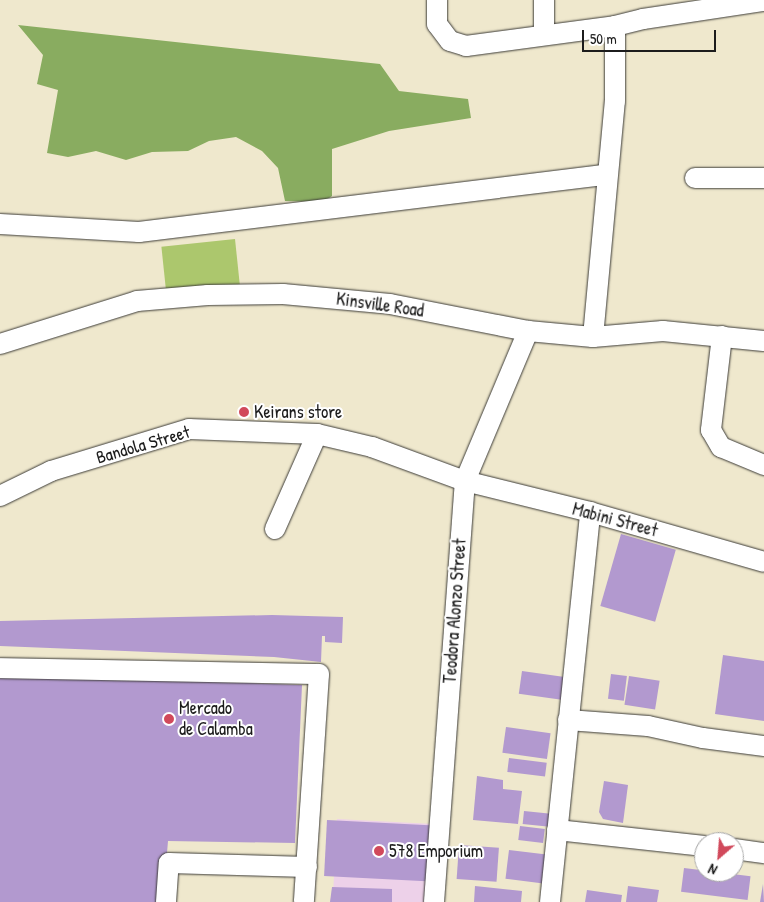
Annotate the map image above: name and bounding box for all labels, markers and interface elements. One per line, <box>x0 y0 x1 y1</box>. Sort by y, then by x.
scale bar <box>584 20 718 52</box>
text: 50 m <box>590 28 617 49</box>
street label: Kinsville Road <box>335 288 425 322</box>
place label: Keirans store <box>254 401 342 423</box>
marker: Keirans store <box>238 406 250 418</box>
street label: Bandola Street <box>94 421 192 469</box>
street label: Mabini Street <box>570 498 660 542</box>
street label: Teodora Alonzo Street <box>439 538 471 684</box>
place label: Mercado de Calamba <box>179 698 253 741</box>
marker: Mercado de Calamba <box>163 713 175 725</box>
north arrow <box>694 832 744 882</box>
place label: 578 Emporium <box>389 840 483 862</box>
marker: 578 Emporium <box>373 845 385 857</box>
text: N <box>705 860 720 880</box>

